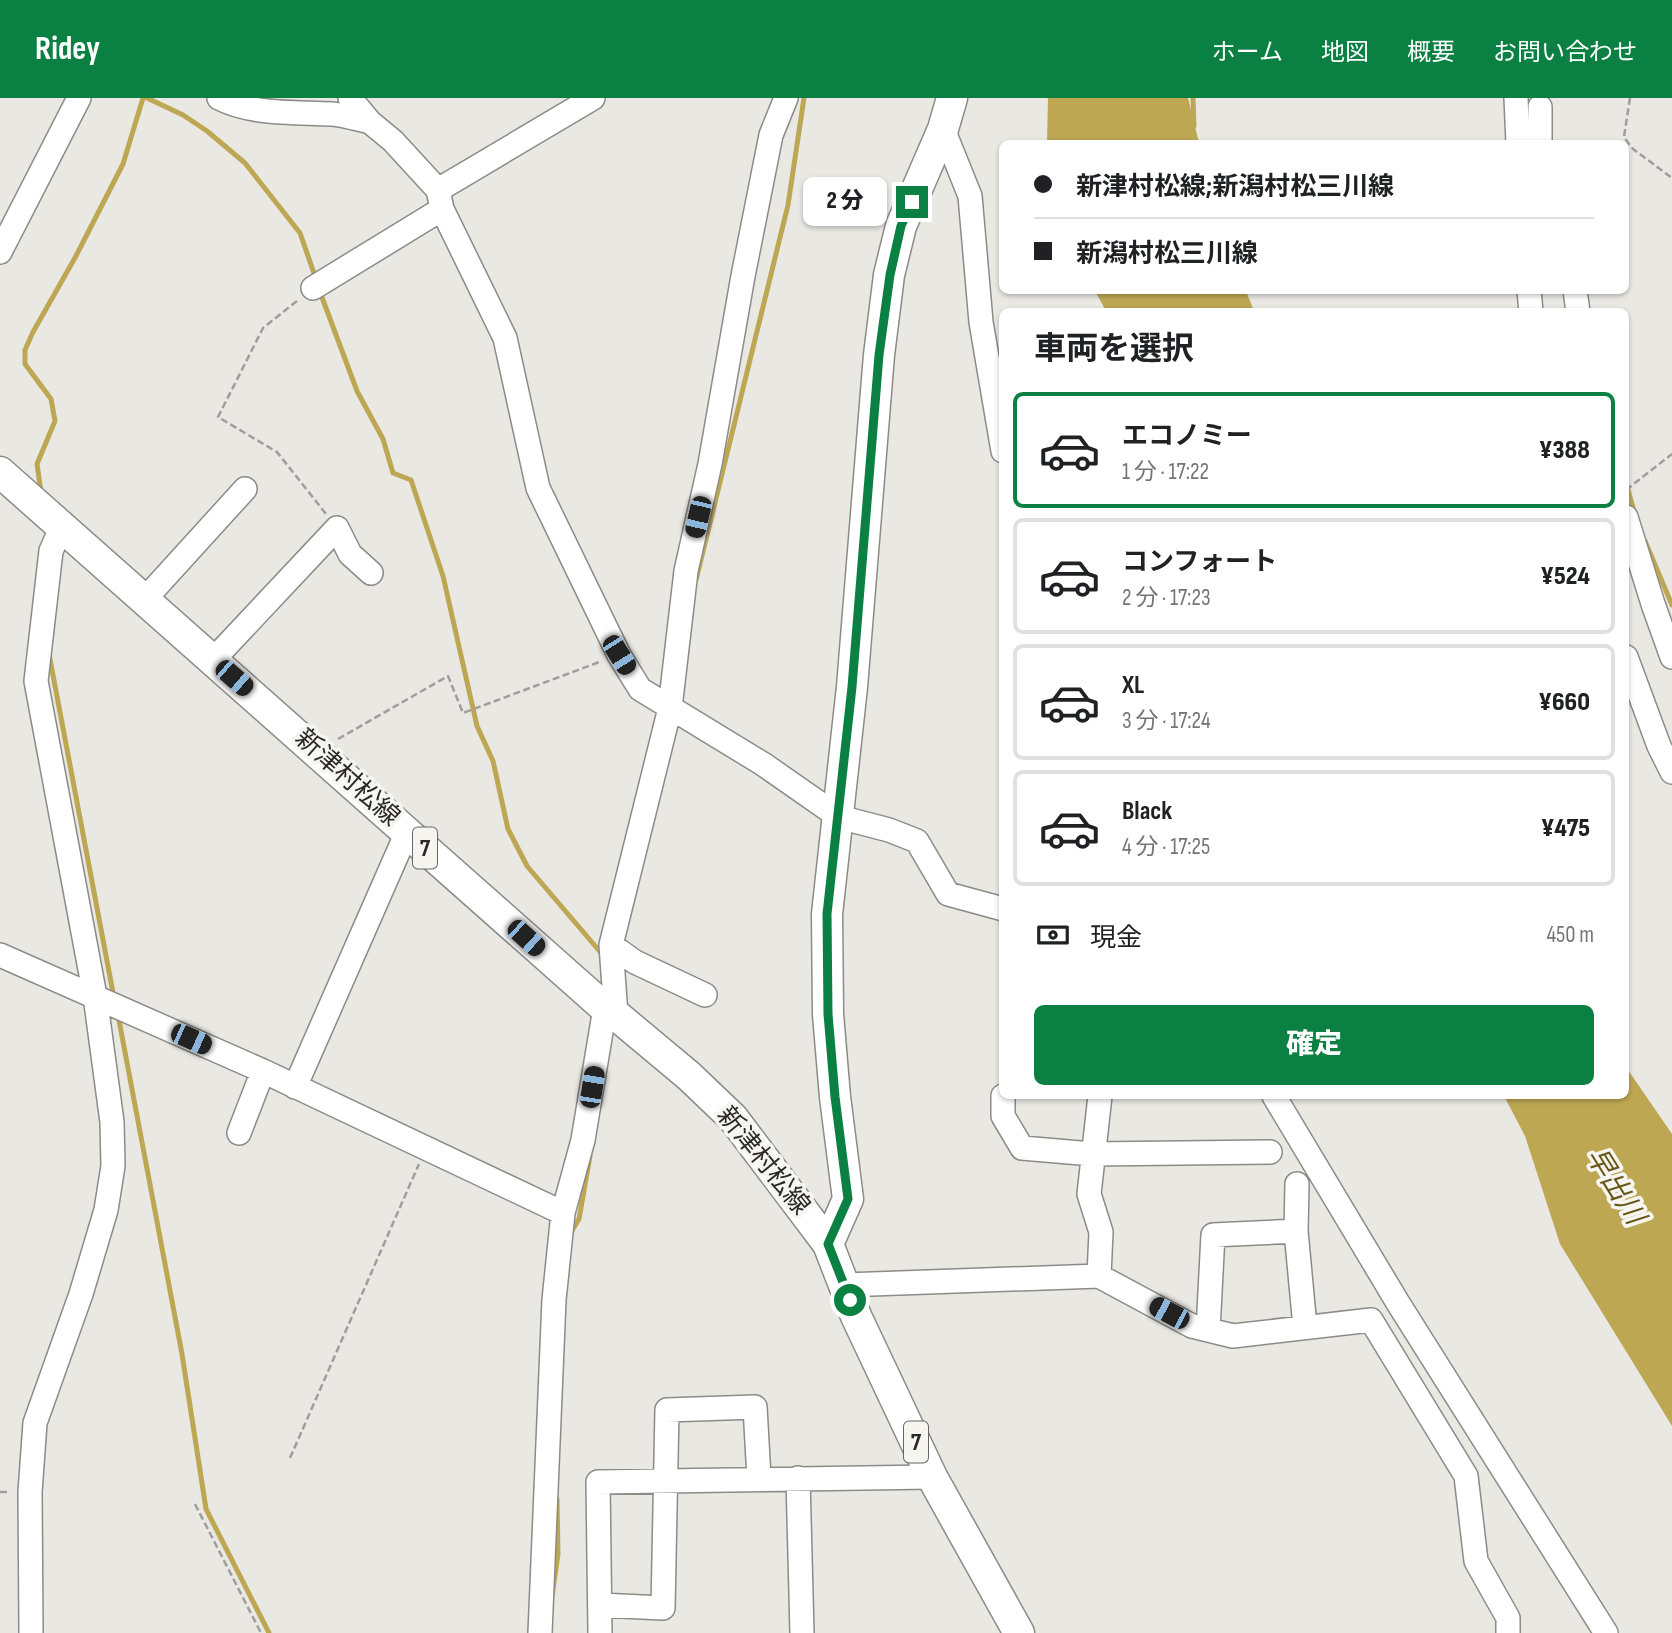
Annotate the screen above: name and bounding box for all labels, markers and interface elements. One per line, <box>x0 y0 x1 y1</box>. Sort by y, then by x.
text: Ridey <box>35 29 100 69</box>
text: ホーム <box>1212 38 1283 67</box>
text: 地図 <box>1321 38 1369 67</box>
text: 概要 <box>1407 38 1455 67</box>
text: お問い合わせ <box>1493 38 1637 67</box>
text: 新津村松線;新潟村松三川線 <box>1076 172 1394 203</box>
callout: 2 分 <box>804 178 888 226</box>
route end <box>896 186 928 218</box>
text: 2 分 <box>827 187 863 215</box>
text: 新潟村松三川線 <box>1076 239 1258 270</box>
text: 車両を選択 <box>1034 330 1194 369</box>
icon: car <box>1038 419 1101 482</box>
text: エコノミー <box>1122 421 1252 452</box>
text: ¥388 <box>1539 435 1590 466</box>
text: 1 分 · 17:22 <box>1122 458 1209 486</box>
car <box>684 494 713 540</box>
icon: car <box>1038 545 1101 608</box>
text: コンフォート <box>1122 547 1277 578</box>
text: ¥524 <box>1540 561 1590 592</box>
text: 2 分 · 17:23 <box>1122 584 1211 612</box>
car <box>599 632 640 678</box>
car <box>212 656 257 700</box>
text: XL <box>1122 670 1144 701</box>
icon: car <box>1038 671 1101 734</box>
text: ¥660 <box>1539 687 1590 718</box>
text: 3 分 · 17:24 <box>1122 707 1211 735</box>
street label: 新津村松線 <box>288 723 406 833</box>
text: Black <box>1122 796 1172 827</box>
icon: car <box>1038 797 1101 860</box>
text: ¥475 <box>1541 813 1590 844</box>
road number: 7 <box>413 828 437 868</box>
text: 4 分 · 17:25 <box>1122 833 1210 861</box>
car <box>504 916 549 960</box>
icon: cash <box>1034 916 1072 954</box>
text: 450 m <box>1546 921 1594 949</box>
text: 現金 <box>1090 923 1142 954</box>
button: 確定 <box>1034 1005 1594 1085</box>
car <box>168 1021 215 1057</box>
car <box>579 1065 606 1109</box>
street label: 新津村松線 <box>710 1101 816 1221</box>
water label: 早出川 <box>1579 1142 1653 1233</box>
route start <box>834 1284 866 1316</box>
car <box>1146 1294 1193 1332</box>
road number: 7 <box>904 1422 928 1462</box>

